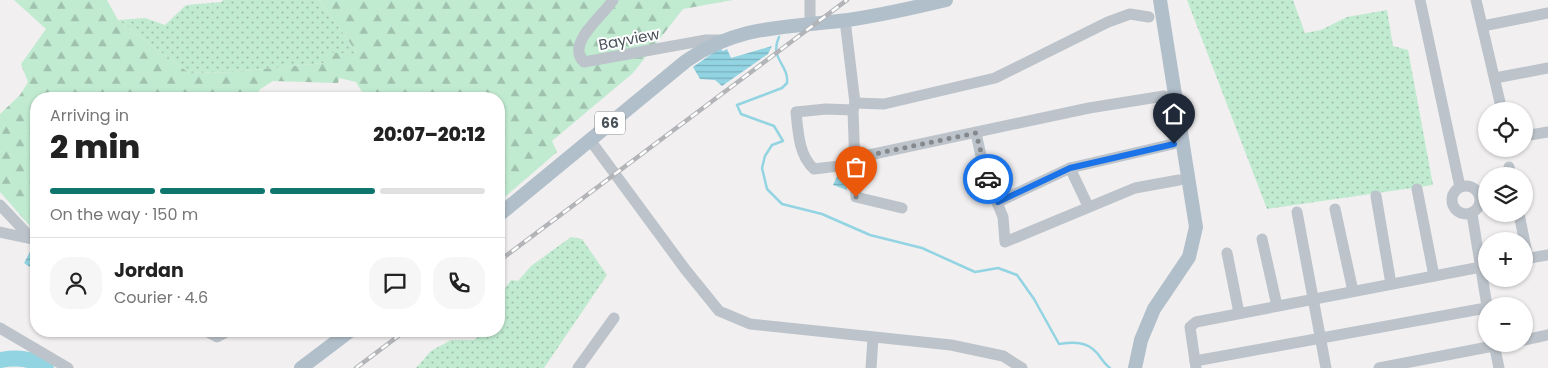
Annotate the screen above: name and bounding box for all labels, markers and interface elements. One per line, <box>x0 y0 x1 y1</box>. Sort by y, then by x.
street label: Bayview <box>597 23 662 55</box>
pin <box>1153 93 1195 144</box>
icon: home <box>1160 100 1188 128</box>
map controls <box>1478 102 1533 352</box>
button: locate <box>1478 102 1533 157</box>
text: Arriving in <box>50 104 129 127</box>
road number: 66 <box>595 112 625 134</box>
text: 20:07–20:12 <box>373 121 485 148</box>
text: 2 min <box>50 124 140 169</box>
pin <box>835 146 877 197</box>
icon: bag <box>842 153 870 181</box>
courier <box>963 154 1013 204</box>
icon: car <box>974 165 1002 193</box>
button: layers <box>1478 167 1533 222</box>
text: On the way · 150 m <box>50 203 198 226</box>
button: + <box>1478 232 1533 287</box>
button: person <box>50 257 102 309</box>
text: Jordan <box>114 257 184 284</box>
button: chat <box>369 257 421 309</box>
button: phone <box>433 257 485 309</box>
text: Courier · 4.6 <box>114 286 208 309</box>
button: − <box>1478 297 1533 352</box>

